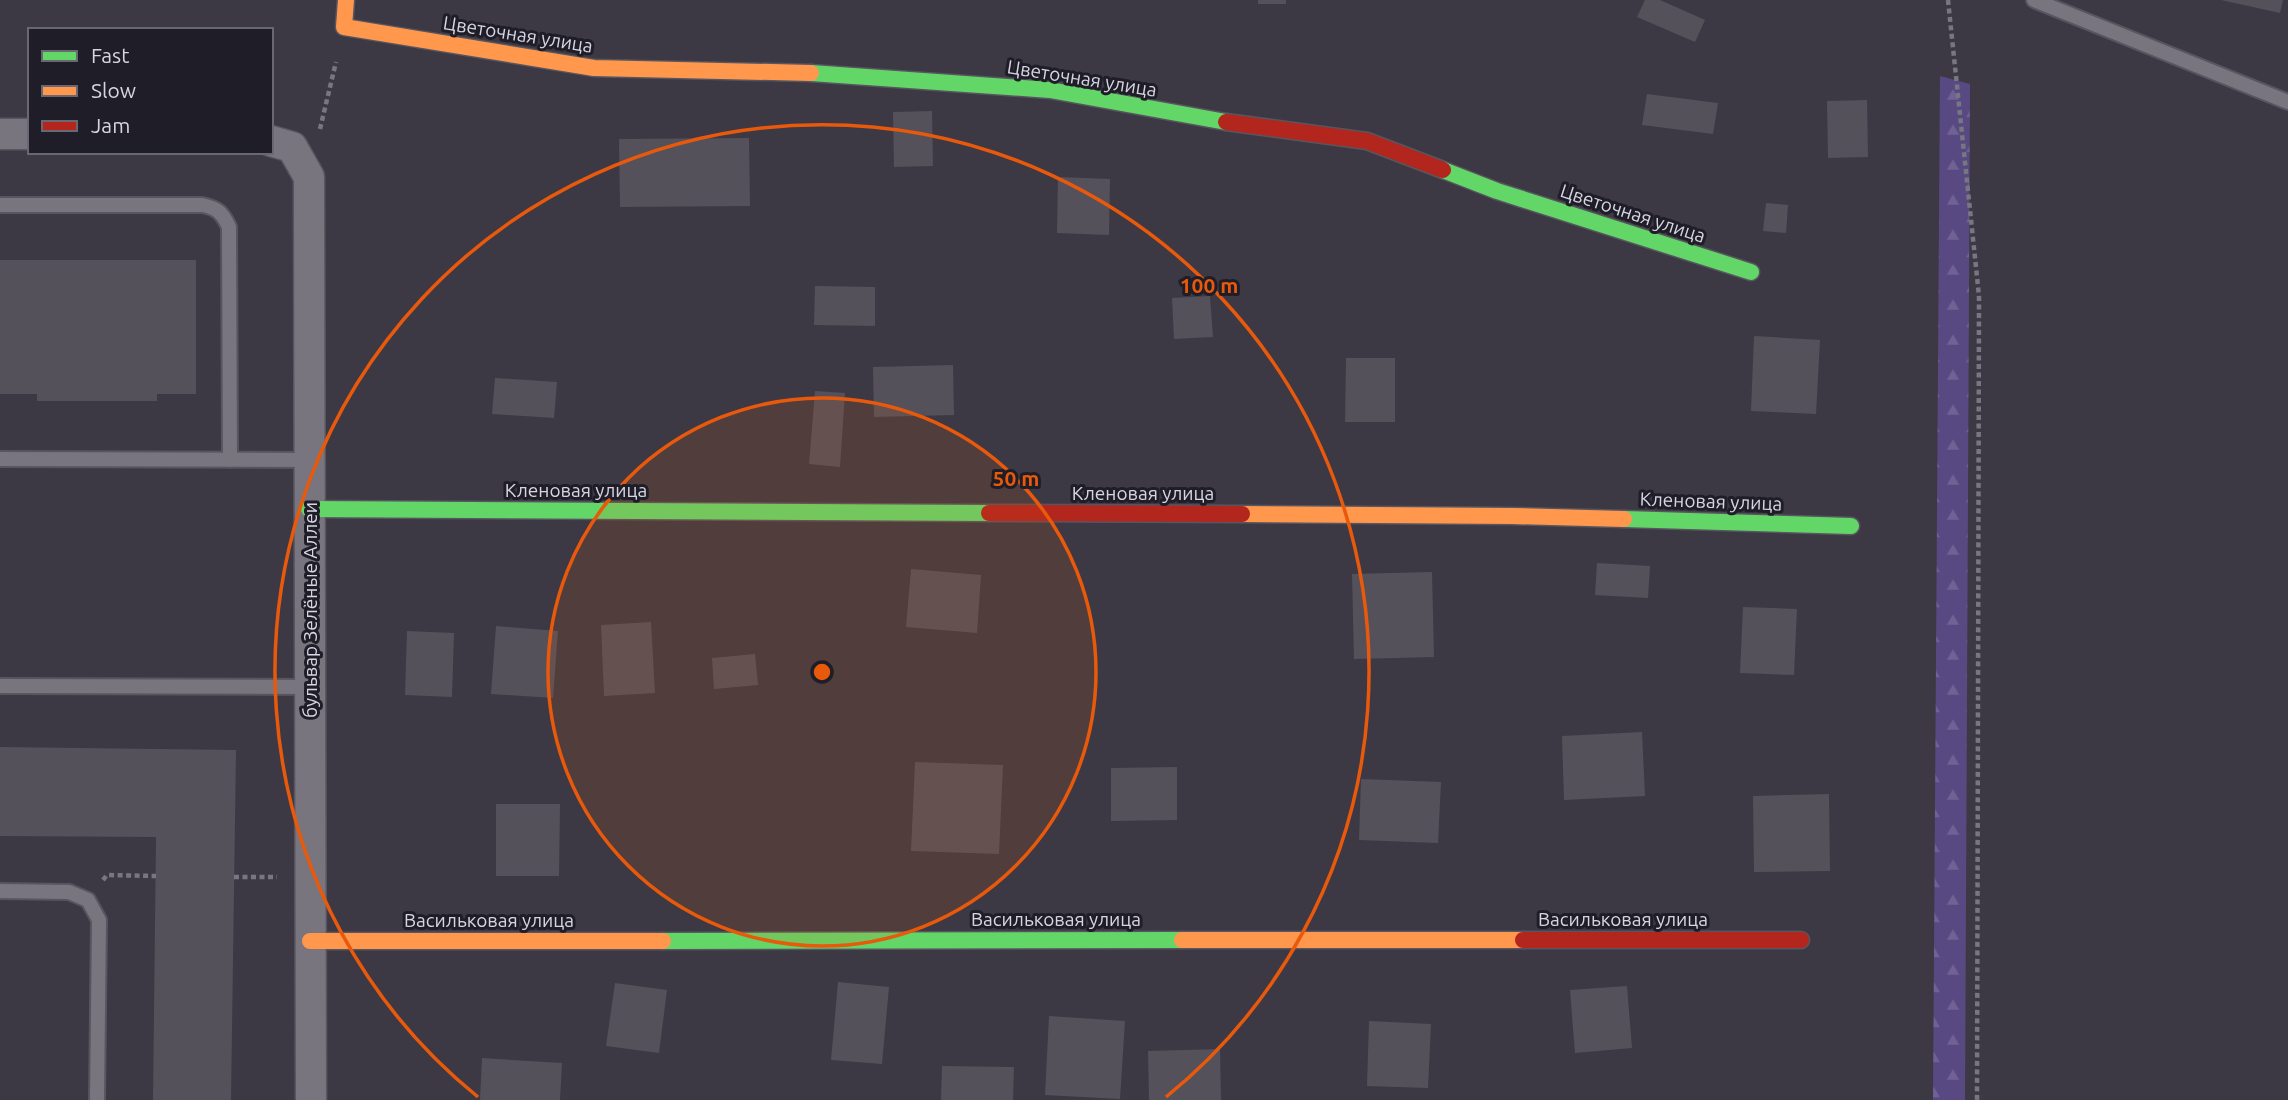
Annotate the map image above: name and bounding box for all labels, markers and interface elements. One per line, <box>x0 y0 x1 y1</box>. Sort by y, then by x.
street label: Цветочная улица <box>442 11 594 57</box>
legend <box>28 28 273 154</box>
text: Fast <box>91 43 129 67</box>
street label: Цветочная улица <box>1006 55 1158 101</box>
text: Slow <box>91 78 136 102</box>
text: Jam <box>91 113 130 137</box>
street label: Цветочная улица <box>1558 179 1708 247</box>
text: 100 m <box>1180 273 1238 297</box>
text: 50 m <box>993 466 1039 490</box>
street label: Кленовая улица <box>505 479 647 501</box>
street label: Кленовая улица <box>1072 482 1214 504</box>
street label: Кленовая улица <box>1639 488 1783 514</box>
street label: бульвар Зелёные Аллеи <box>299 502 321 718</box>
centre of rings <box>810 660 834 684</box>
street label: Васильковая улица <box>971 908 1141 930</box>
street label: Васильковая улица <box>1538 908 1708 930</box>
street label: Васильковая улица <box>404 909 574 931</box>

